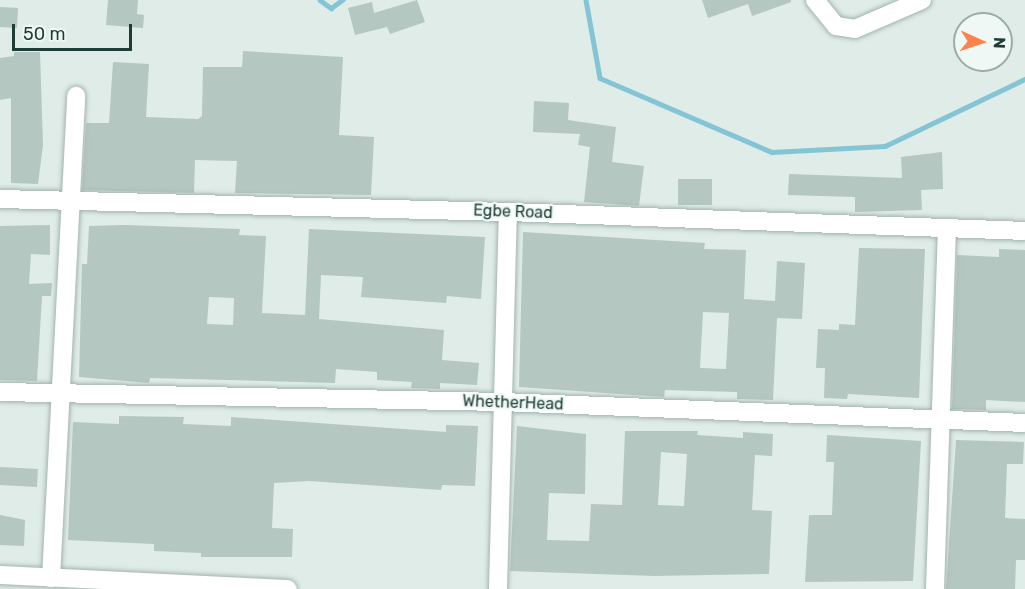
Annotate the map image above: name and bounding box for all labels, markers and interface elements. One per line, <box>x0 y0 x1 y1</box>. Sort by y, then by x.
scale bar <box>15 12 135 50</box>
north arrow <box>953 12 1013 72</box>
text: 50 m <box>23 23 66 45</box>
text: N <box>990 37 1009 49</box>
street label: Egbe Road <box>473 201 553 223</box>
street label: WhetherHead <box>462 392 564 414</box>

